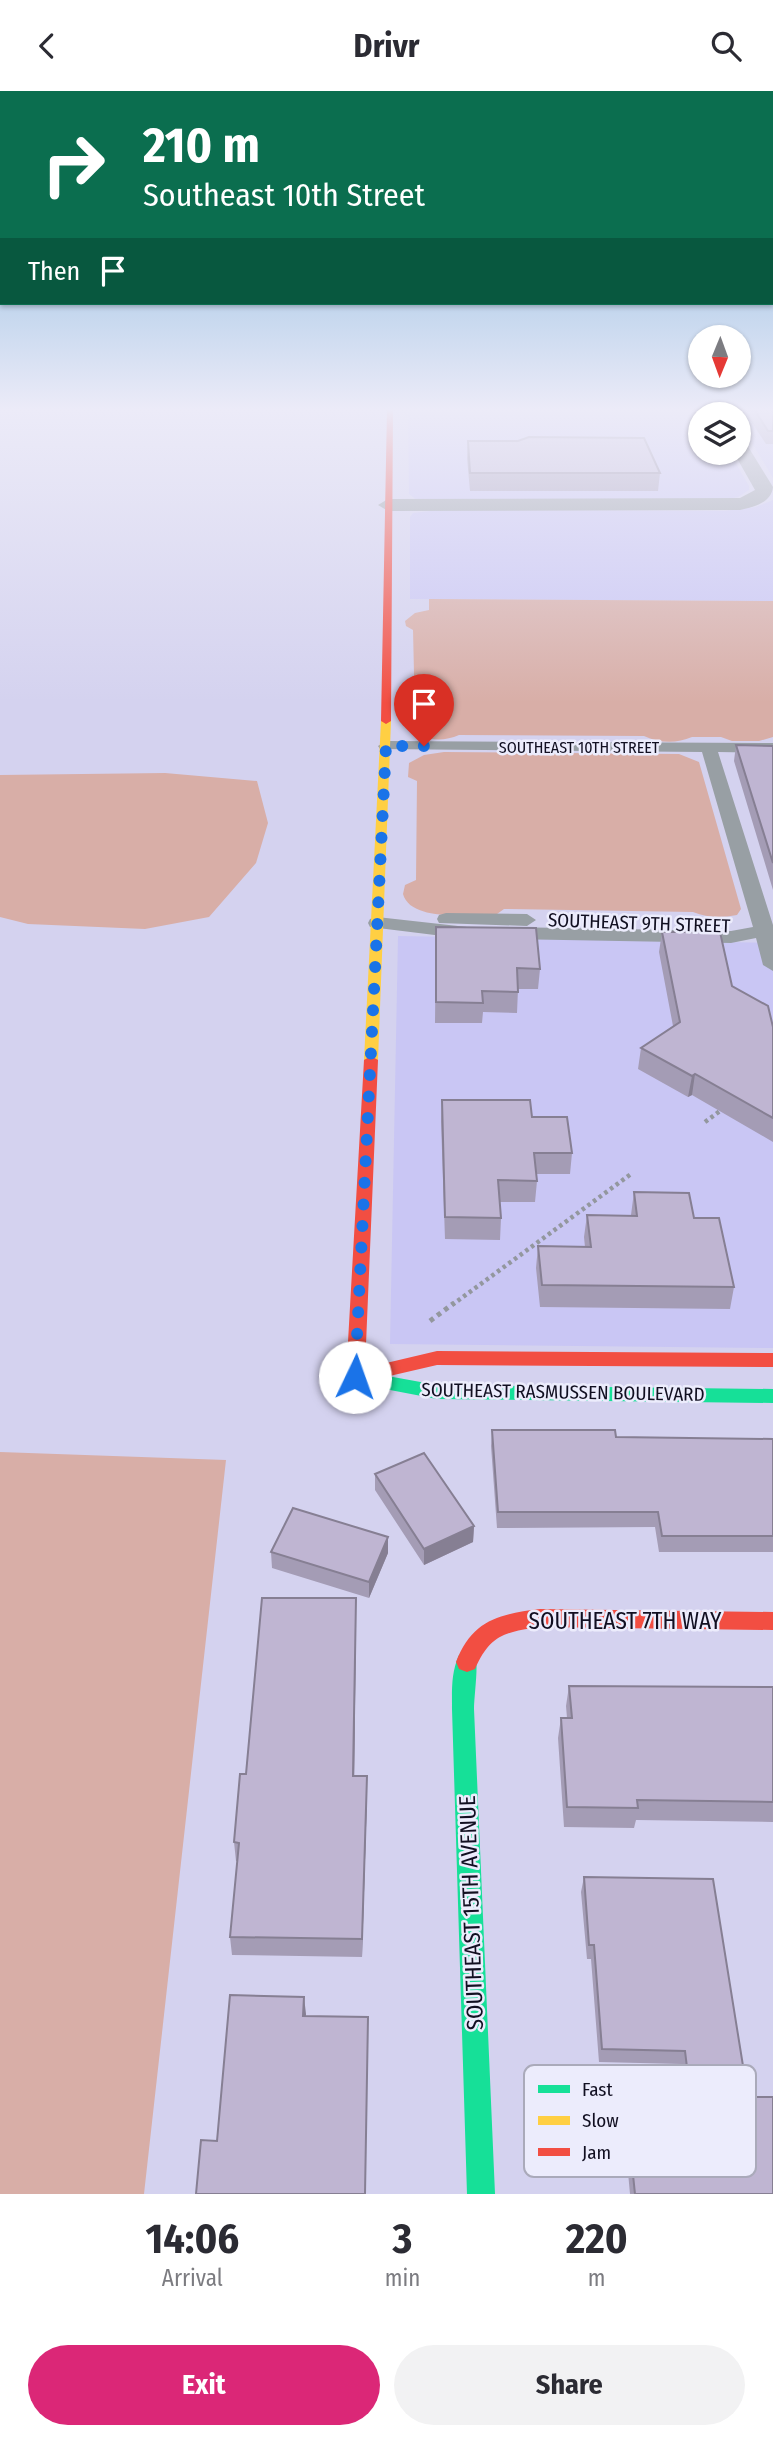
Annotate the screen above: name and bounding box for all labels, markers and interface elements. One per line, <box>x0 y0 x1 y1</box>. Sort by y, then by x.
icon: back <box>28 27 66 65</box>
text: Drivr <box>354 27 419 65</box>
icon: search <box>707 27 745 65</box>
text: 210 m <box>143 116 260 175</box>
icon: right <box>28 119 119 210</box>
text: Southeast 10th Street <box>143 176 425 214</box>
icon: arrive <box>94 252 132 290</box>
text: Then <box>28 256 80 287</box>
north arrow <box>688 325 751 389</box>
map controls <box>688 325 751 465</box>
button: layers <box>688 402 751 465</box>
pin <box>394 674 454 746</box>
icon: arrive <box>405 685 443 723</box>
street label: SOUTHEAST 10TH STREET <box>499 738 660 757</box>
street label: SOUTHEAST 9TH STREET <box>547 908 731 938</box>
position arrow <box>318 1340 392 1414</box>
street label: SOUTHEAST RASMUSSEN BOULEVARD <box>421 1378 705 1406</box>
street label: SOUTHEAST 7TH WAY <box>529 1607 722 1635</box>
street label: SOUTHEAST 15TH AVENUE <box>453 1795 489 2031</box>
legend <box>524 2065 756 2177</box>
text: Fast <box>582 2078 613 2101</box>
text: Slow <box>582 2109 619 2132</box>
text: Jam <box>582 2141 611 2164</box>
text: 14:06 <box>145 2214 239 2264</box>
text: 3 <box>393 2214 412 2264</box>
text: 220 <box>566 2214 628 2264</box>
text: Arrival <box>162 2264 223 2292</box>
text: min <box>385 2264 420 2292</box>
text: m <box>588 2264 606 2292</box>
button: Exit <box>28 2345 380 2425</box>
button: Share <box>394 2345 745 2425</box>

